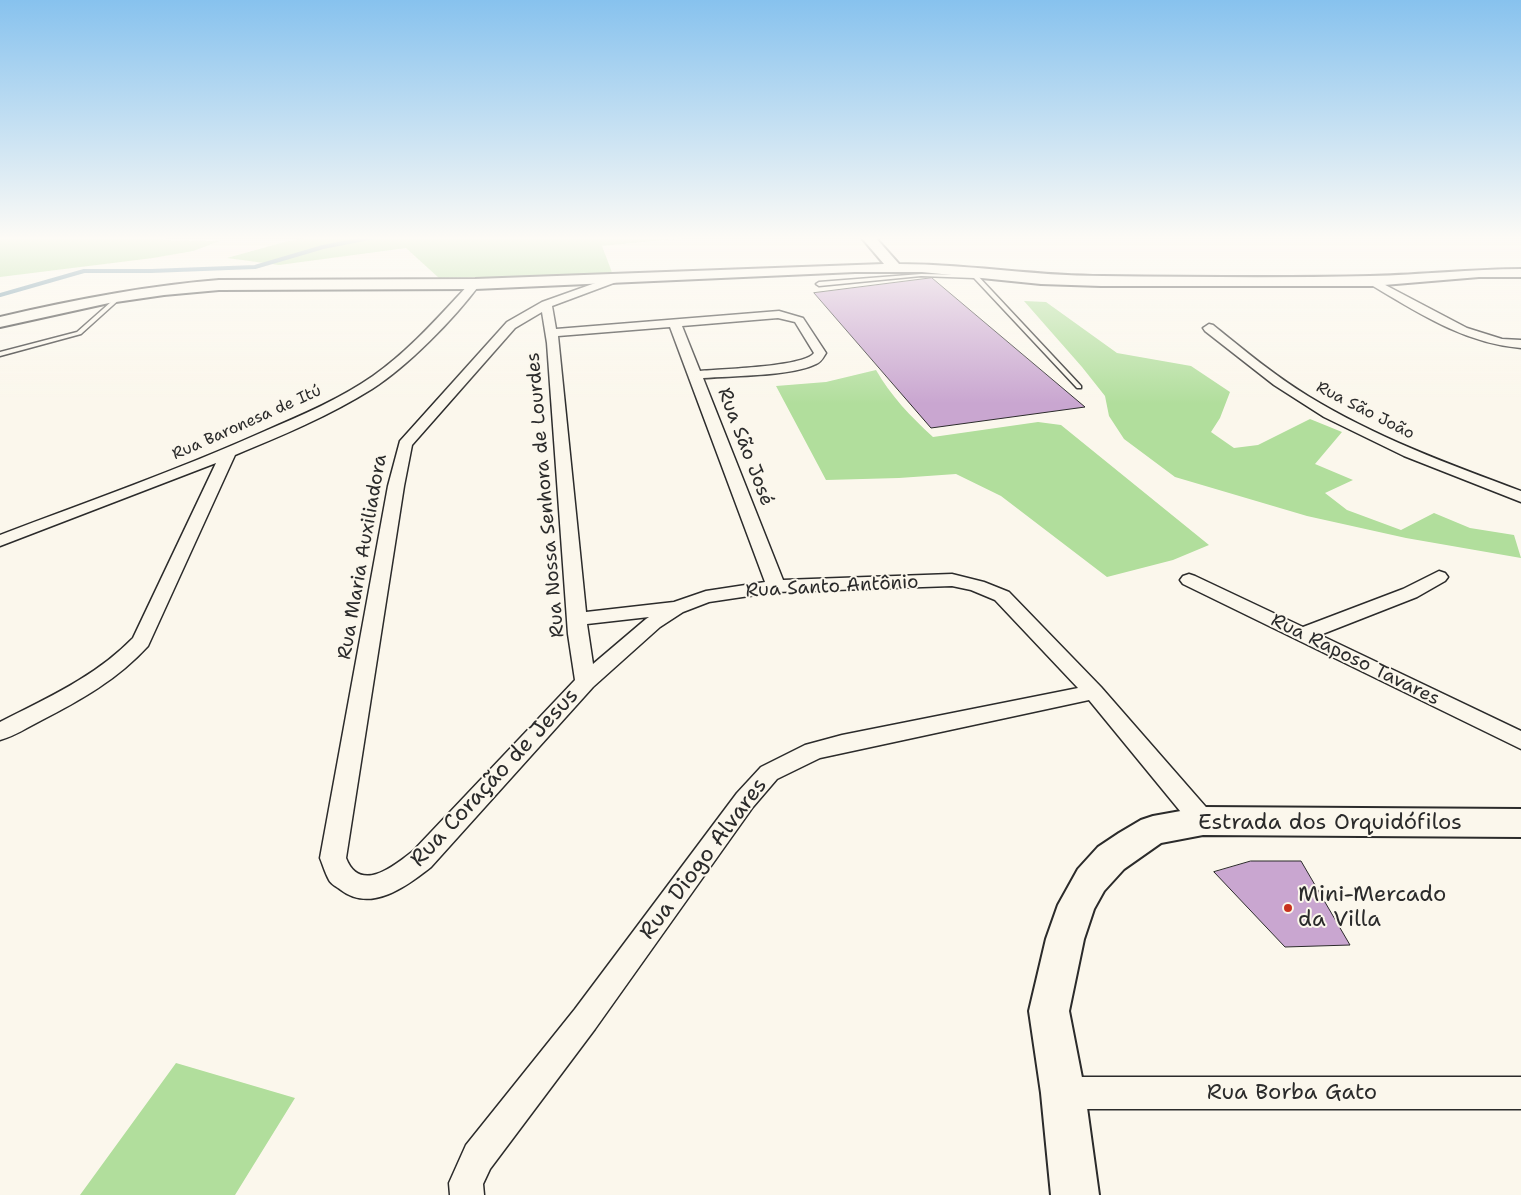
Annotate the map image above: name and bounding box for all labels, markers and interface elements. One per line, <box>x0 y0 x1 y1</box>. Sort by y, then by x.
street label: Rua Nossa Senhora de Lourdes <box>522 351 570 639</box>
street label: Rua São João <box>1313 378 1417 444</box>
street label: Rua Baronesa de Itú <box>169 381 325 465</box>
street label: Rua São José <box>712 385 778 509</box>
street label: Rua Maria Auxiliadora <box>334 453 392 661</box>
street label: Rua Santo Antônio <box>745 571 919 603</box>
street label: Rua Raposo Tavares <box>1267 609 1443 711</box>
street label: Rua Coração de Jesus <box>405 683 585 873</box>
street label: Rua Diogo Alvares <box>635 773 773 945</box>
street label: Estrada dos Orquidófilos <box>1198 810 1462 836</box>
place label: Mini-Mercado da Villa <box>1298 882 1446 934</box>
marker: Mini-Mercado da Villa <box>1282 902 1294 914</box>
street label: Rua Borba Gato <box>1207 1080 1377 1106</box>

